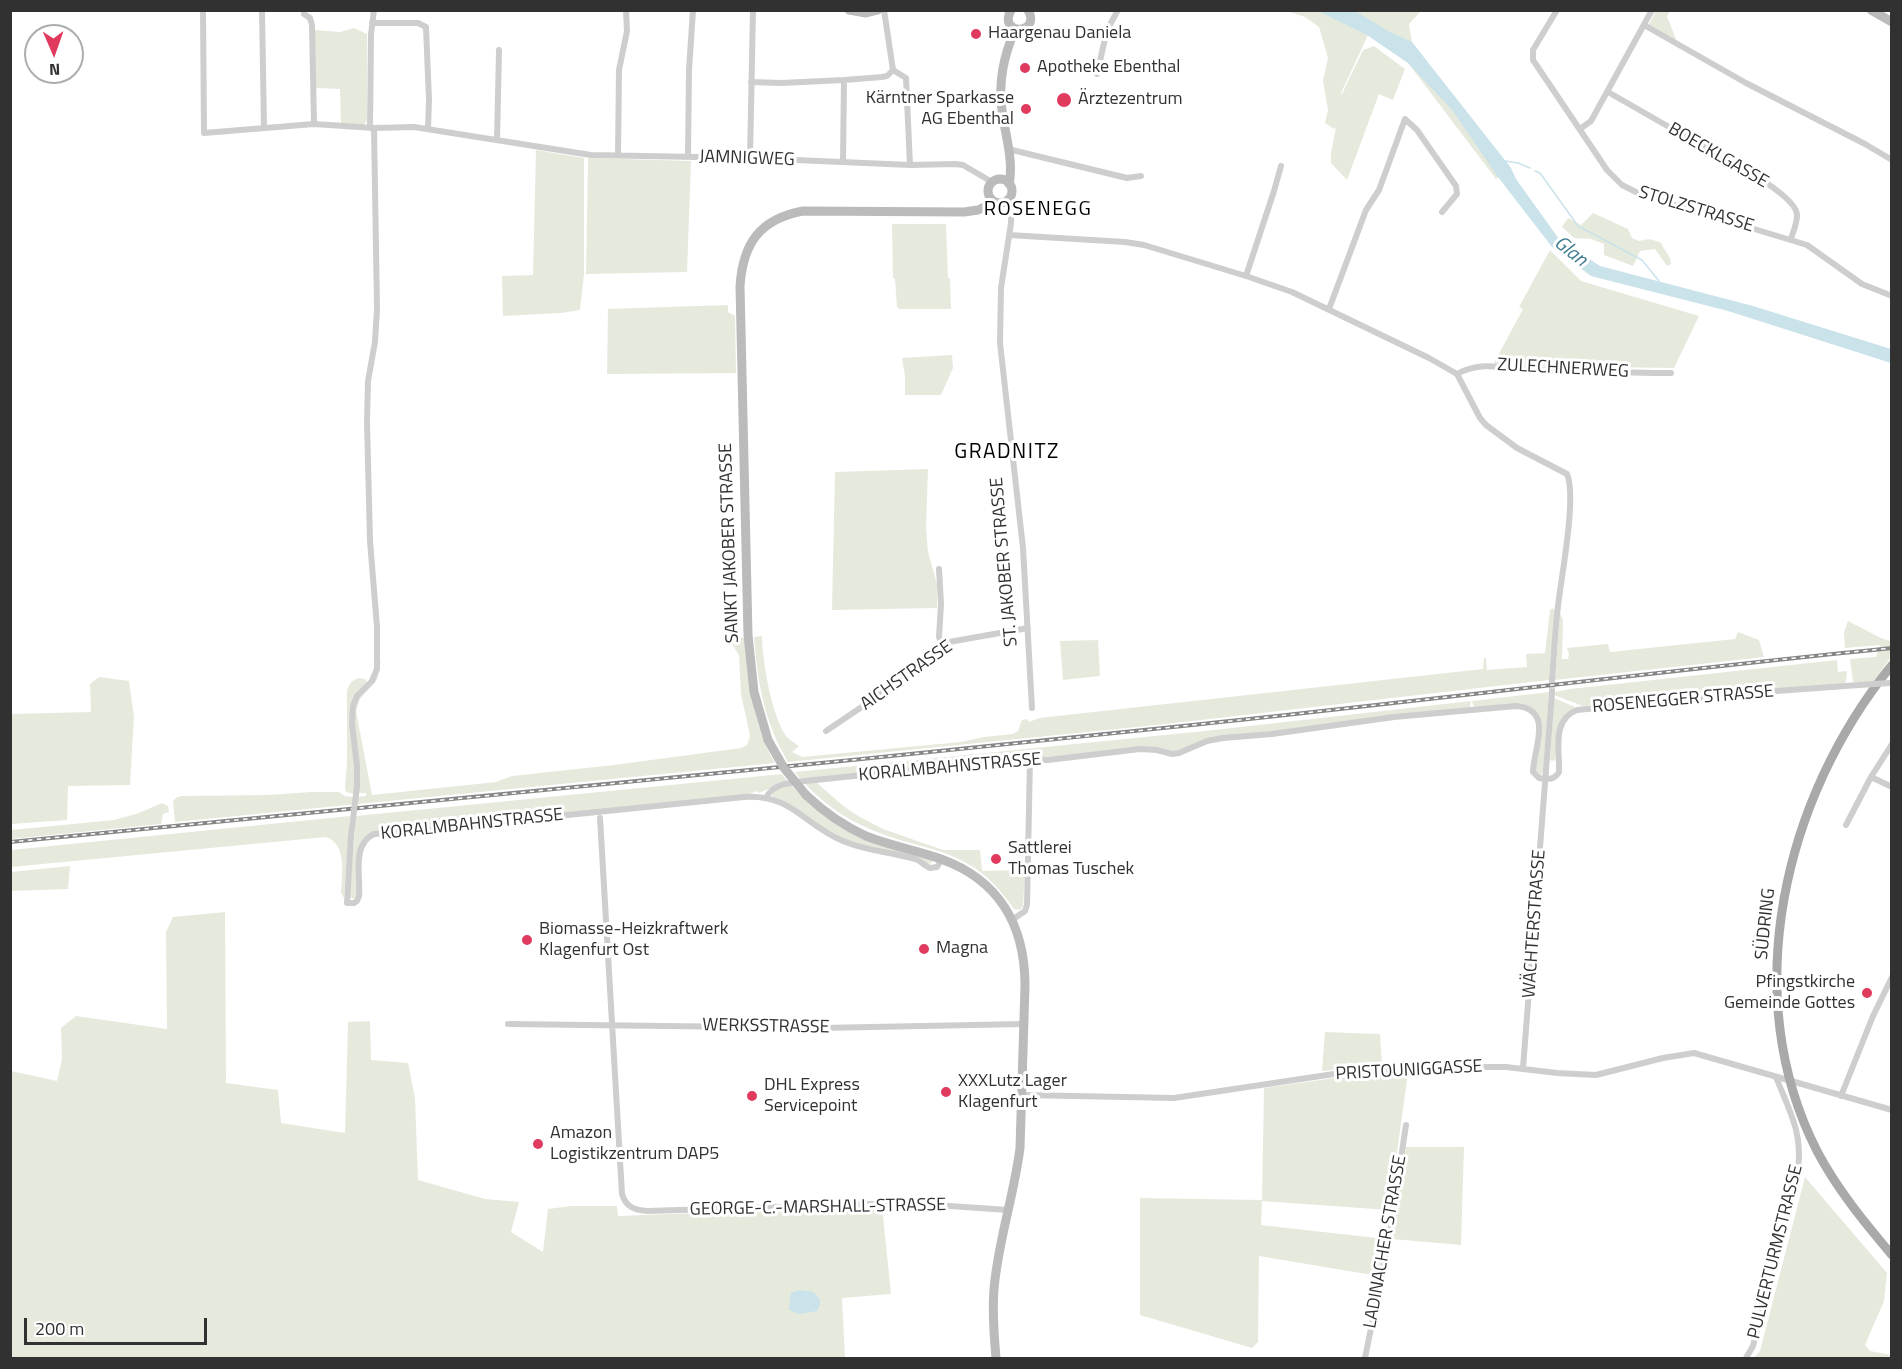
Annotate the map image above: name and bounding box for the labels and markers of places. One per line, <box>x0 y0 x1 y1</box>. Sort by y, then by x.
place label: Haargenau Daniela <box>988 23 1131 45</box>
marker: Haargenau Daniela <box>969 27 983 41</box>
place label: Apotheke Ebenthal <box>1037 57 1180 79</box>
marker: Apotheke Ebenthal <box>1018 61 1032 75</box>
place label: Kärntner Sparkasse AG Ebenthal <box>866 88 1014 130</box>
place label: Ärztezentrum <box>1078 89 1183 111</box>
marker: Ärztezentrum <box>1055 91 1073 109</box>
marker: Kärntner Sparkasse AG Ebenthal <box>1019 102 1033 116</box>
place label: Sattlerei Thomas Tuschek <box>1008 838 1134 880</box>
marker: Sattlerei Thomas Tuschek <box>989 852 1003 866</box>
place label: Biomasse-Heizkraftwerk Klagenfurt Ost <box>539 919 728 962</box>
marker: Biomasse-Heizkraftwerk Klagenfurt Ost <box>520 933 534 947</box>
place label: Magna <box>936 938 988 960</box>
marker: Magna <box>917 942 931 956</box>
place label: Pfingstkirche Gemeinde Gottes <box>1724 972 1855 1014</box>
marker: Pfingstkirche Gemeinde Gottes <box>1860 986 1874 1000</box>
place label: XXXLutz Lager Klagenfurt <box>958 1071 1067 1114</box>
place label: DHL Express Servicepoint <box>764 1075 860 1118</box>
marker: XXXLutz Lager Klagenfurt <box>939 1085 953 1099</box>
marker: DHL Express Servicepoint <box>745 1089 759 1103</box>
place label: Amazon Logistikzentrum DAP5 <box>550 1123 719 1166</box>
marker: Amazon Logistikzentrum DAP5 <box>531 1137 545 1151</box>

